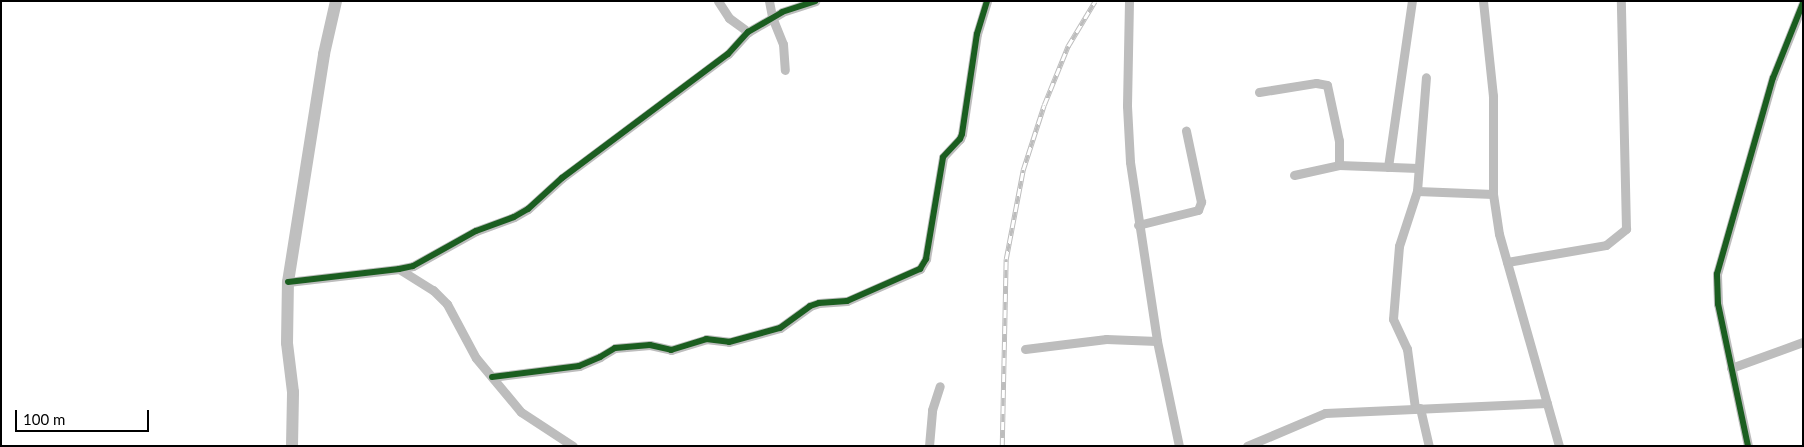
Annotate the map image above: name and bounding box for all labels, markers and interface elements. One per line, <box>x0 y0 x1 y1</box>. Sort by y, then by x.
scale bar <box>18 400 151 432</box>
text: 100 m <box>23 410 65 428</box>

